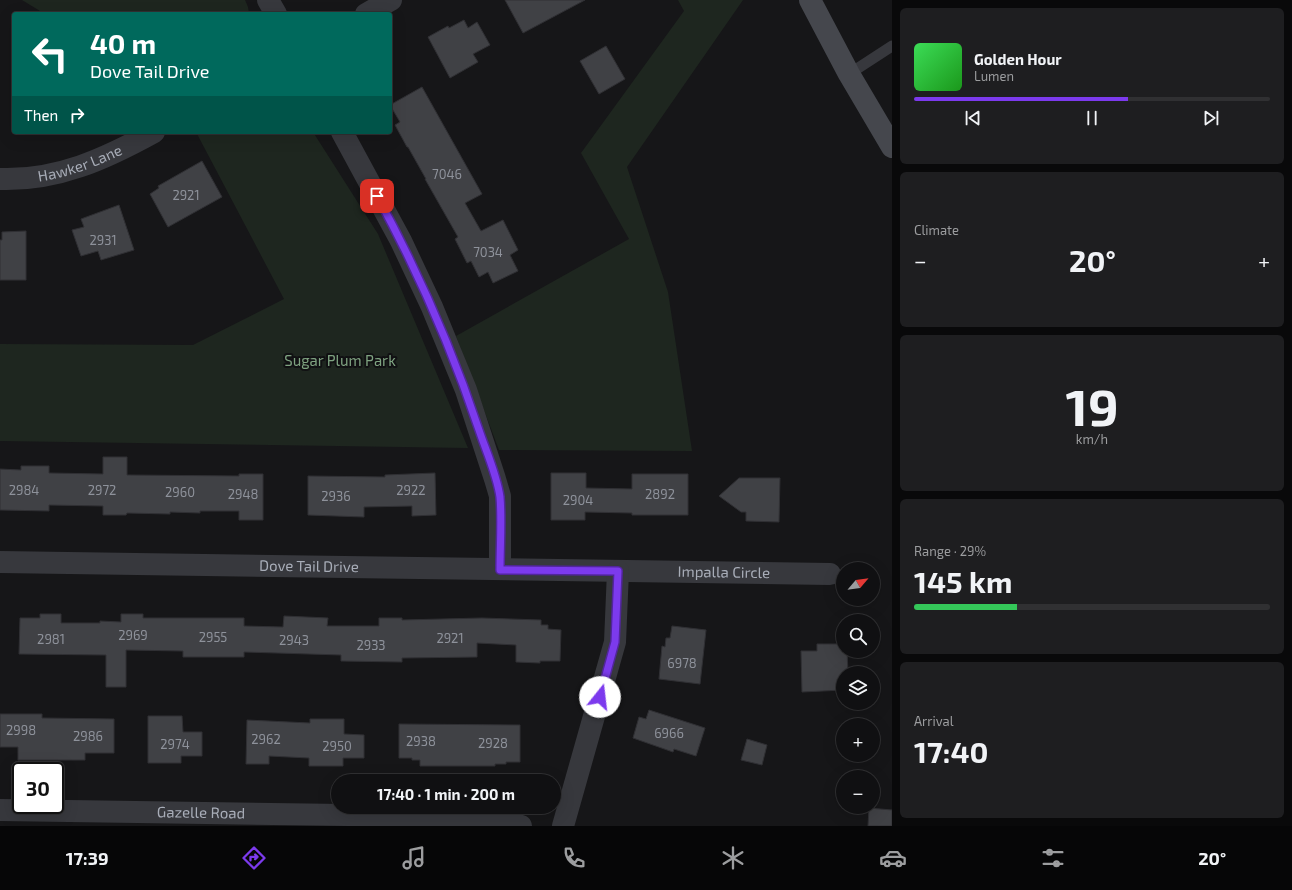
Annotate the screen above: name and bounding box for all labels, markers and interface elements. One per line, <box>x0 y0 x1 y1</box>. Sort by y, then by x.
text: 40 m <box>90 26 156 60</box>
icon: left <box>24 28 76 80</box>
text: Golden Hour <box>974 50 1062 68</box>
text: Dove Tail Drive <box>90 60 210 82</box>
text: Lumen <box>974 68 1014 84</box>
icon: right <box>66 104 88 126</box>
text: Then <box>24 106 58 124</box>
icon: previous <box>962 107 984 129</box>
icon: pause <box>1081 107 1103 129</box>
icon: next <box>1200 107 1222 129</box>
street label: Hawker Lane <box>36 140 125 185</box>
house number: 7046 <box>432 166 462 182</box>
pin <box>360 179 394 213</box>
icon: arrive <box>366 185 388 207</box>
house number: 2921 <box>172 187 200 203</box>
text: Climate <box>914 222 959 238</box>
house number: 2931 <box>89 232 117 248</box>
text: 20° <box>1069 242 1116 278</box>
house number: 7034 <box>473 244 503 260</box>
text: − <box>914 247 927 273</box>
text: + <box>1258 247 1270 273</box>
park label: Sugar Plum Park <box>284 351 396 369</box>
text: 19 <box>1065 374 1119 436</box>
text: km/h <box>1076 431 1108 447</box>
house number: 2984 <box>9 482 39 498</box>
house number: 2972 <box>88 482 116 498</box>
house number: 2922 <box>396 482 426 498</box>
house number: 2960 <box>165 484 195 500</box>
house number: 2948 <box>228 486 258 502</box>
house number: 2892 <box>645 486 675 502</box>
house number: 2936 <box>321 488 351 504</box>
house number: 2904 <box>563 492 593 508</box>
text: Range · 29% <box>914 543 986 559</box>
street label: Dove Tail Drive <box>259 556 359 575</box>
street label: Impalla Circle <box>678 562 770 581</box>
north arrow <box>836 562 880 606</box>
map controls <box>836 562 880 814</box>
text: 145 km <box>914 563 1012 599</box>
button: search <box>836 614 880 658</box>
house number: 2969 <box>118 627 148 643</box>
house number: 2955 <box>199 629 227 645</box>
house number: 2921 <box>436 630 464 646</box>
house number: 2981 <box>37 631 65 647</box>
house number: 2943 <box>279 632 309 648</box>
house number: 2933 <box>356 637 386 653</box>
house number: 6978 <box>667 655 697 671</box>
button: layers <box>836 666 880 710</box>
position arrow <box>579 676 621 718</box>
text: Arrival <box>914 713 954 729</box>
button: + <box>836 718 880 762</box>
house number: 2998 <box>6 722 36 738</box>
house number: 6966 <box>654 725 684 741</box>
house number: 2986 <box>73 728 103 744</box>
house number: 2962 <box>251 731 281 747</box>
house number: 2938 <box>406 733 436 749</box>
text: 17:40 <box>914 733 989 769</box>
house number: 2928 <box>478 735 508 751</box>
house number: 2974 <box>160 736 190 752</box>
house number: 2950 <box>322 738 352 754</box>
speed limit sign: 30 <box>12 762 64 814</box>
button: − <box>836 770 880 814</box>
text: 17:40 · 1 min · 200 m <box>377 785 515 803</box>
street label: Gazelle Road <box>157 802 245 822</box>
icon: directions <box>240 844 268 872</box>
icon: music <box>400 844 428 872</box>
icon: phone <box>560 844 588 872</box>
icon: climate <box>719 844 747 872</box>
icon: car <box>879 844 907 872</box>
icon: filters <box>1039 844 1067 872</box>
text: 17:39 <box>66 847 109 869</box>
text: 20° <box>1198 847 1226 869</box>

